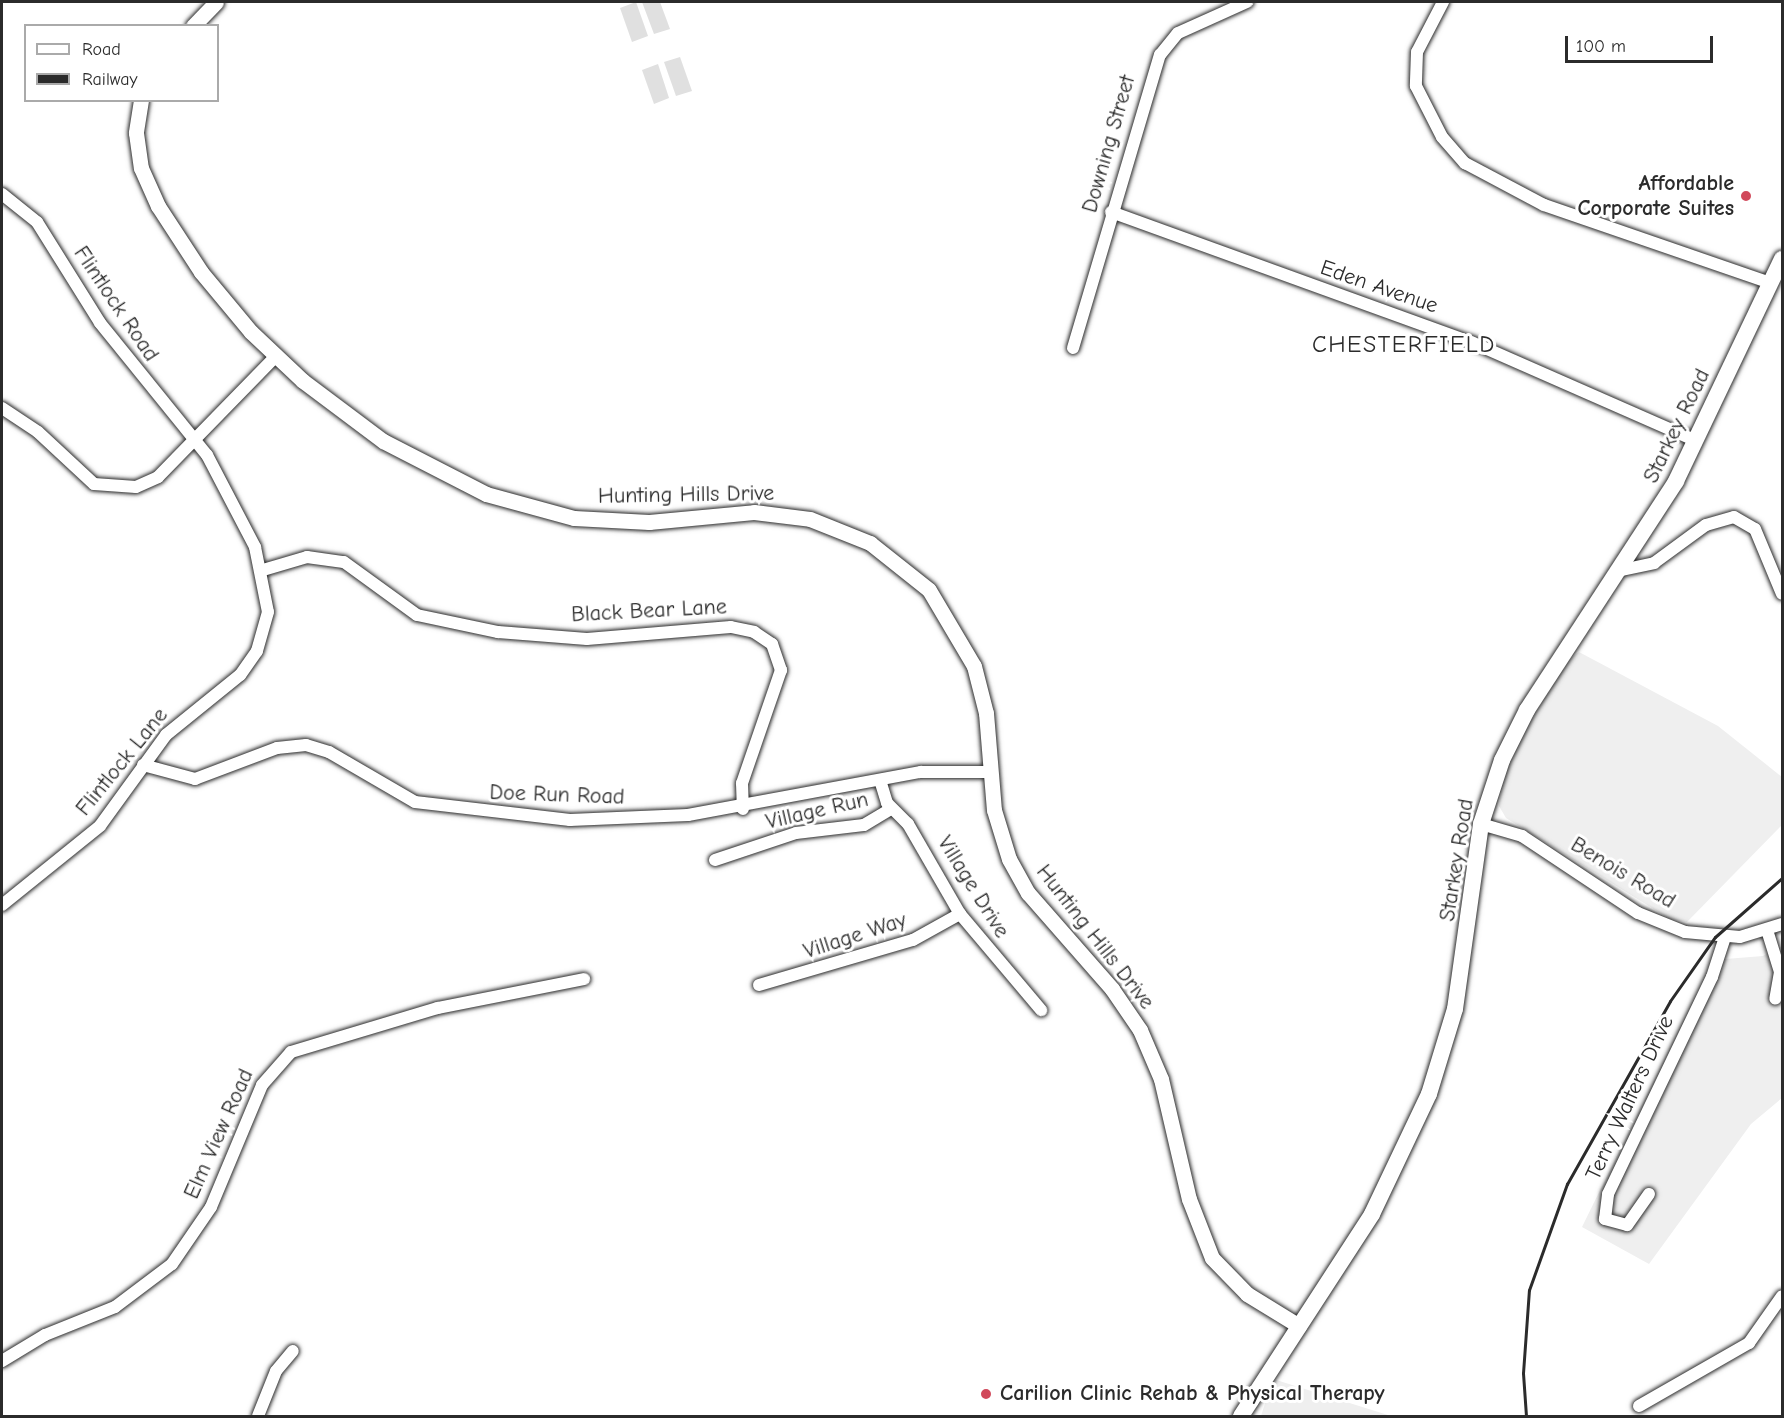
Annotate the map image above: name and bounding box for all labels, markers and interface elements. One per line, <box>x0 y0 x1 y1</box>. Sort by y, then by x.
legend <box>24 24 219 102</box>
scale bar <box>1568 24 1716 62</box>
text: 100 m <box>1576 36 1626 57</box>
text: Road <box>82 39 121 60</box>
text: Railway <box>82 69 138 90</box>
street label: Downing Street <box>1077 72 1141 216</box>
place label: Affordable Corporate Suites <box>1577 170 1734 222</box>
marker: Affordable Corporate Suites <box>1739 189 1753 203</box>
street label: Flintlock Road <box>68 241 164 367</box>
street label: Eden Avenue <box>1317 255 1441 319</box>
district label: CHESTERFIELD <box>1312 331 1496 359</box>
street label: Starkey Road <box>1638 365 1716 487</box>
street label: Hunting Hills Drive <box>598 480 774 510</box>
street label: Black Bear Lane <box>571 594 727 628</box>
street label: Flintlock Lane <box>70 703 174 821</box>
street label: Doe Run Road <box>489 779 625 811</box>
street label: Village Run <box>763 786 871 836</box>
street label: Starkey Road <box>1434 797 1480 923</box>
street label: Village Drive <box>931 831 1015 943</box>
street label: Benois Road <box>1566 831 1680 915</box>
street label: Hunting Hills Drive <box>1030 859 1160 1015</box>
street label: Village Way <box>800 907 910 965</box>
street label: Terry Walters Drive <box>1580 1012 1680 1184</box>
street label: Elm View Road <box>179 1065 259 1203</box>
place label: Carilion Clinic Rehab & Physical Therapy <box>1000 1381 1385 1407</box>
marker: Carilion Clinic Rehab & Physical Therapy <box>977 1385 995 1403</box>

